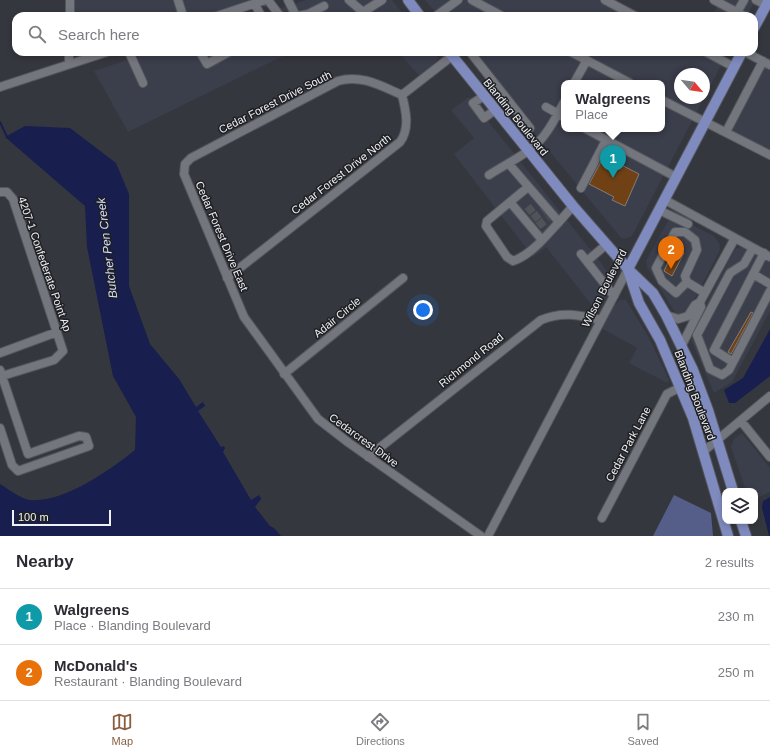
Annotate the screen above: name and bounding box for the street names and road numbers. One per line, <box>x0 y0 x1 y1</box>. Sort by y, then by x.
street label: Cedar Forest Drive South <box>217 68 333 136</box>
street label: Blanding Boulevard <box>481 76 551 158</box>
street label: Cedar Forest Drive North <box>289 131 393 217</box>
street label: Cedar Forest Drive East <box>193 179 251 293</box>
street label: 4207-1 Confederate Point Ap <box>16 195 74 333</box>
street label: Wilson Boulevard <box>579 247 629 329</box>
street label: Adair Circle <box>311 294 363 340</box>
street label: Richmond Road <box>437 331 505 389</box>
street label: Blanding Boulevard <box>672 348 718 442</box>
street label: Cedar Park Lane <box>603 404 653 484</box>
street label: Cedarcrest Drive <box>327 411 401 469</box>

